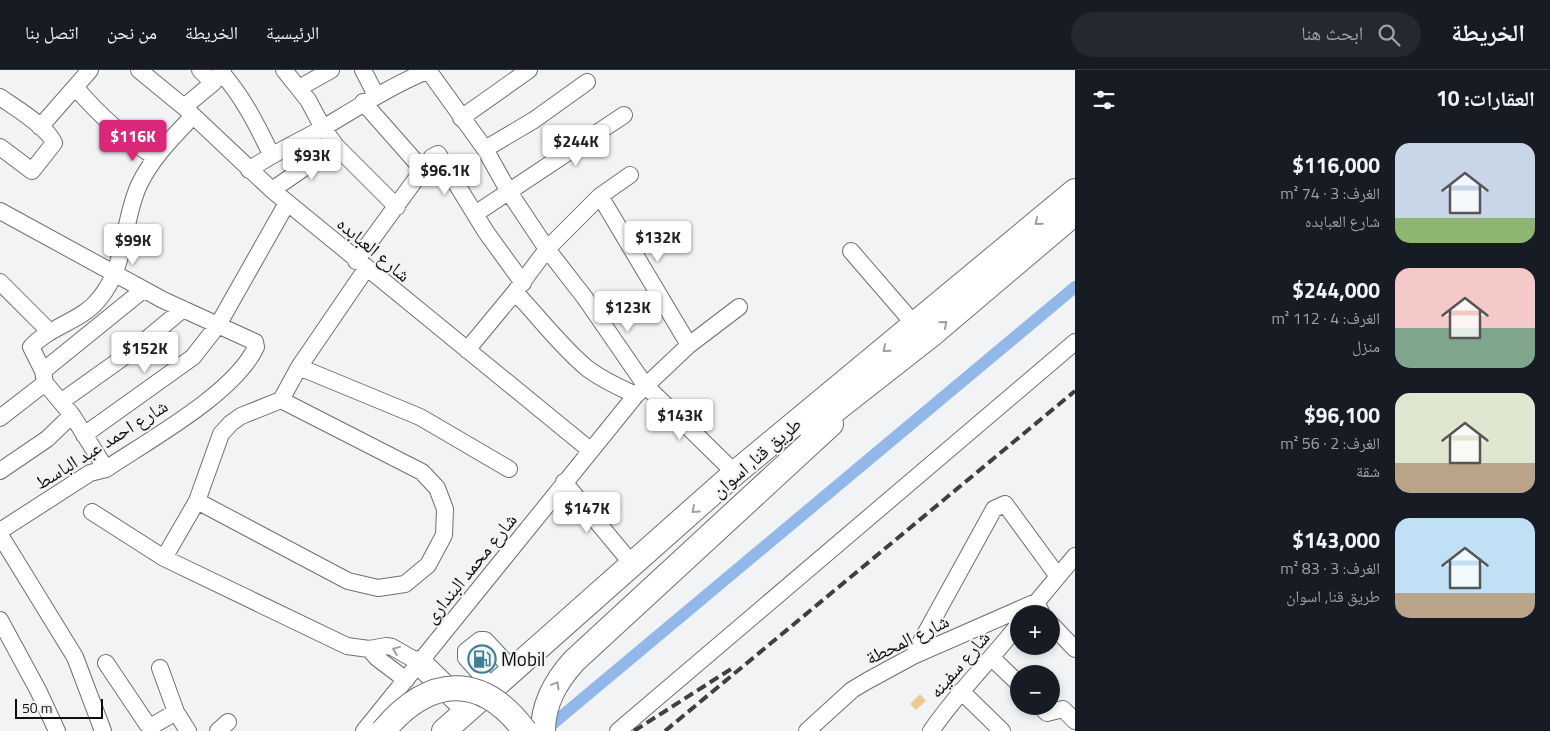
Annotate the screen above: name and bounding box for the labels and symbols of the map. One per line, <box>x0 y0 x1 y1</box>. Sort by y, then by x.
pin: $116K <box>98 119 168 162</box>
pin: $244K <box>541 124 611 167</box>
pin: $93K <box>282 138 342 181</box>
pin: $96.1K <box>404 154 486 196</box>
street label: شارع العبابده <box>331 209 418 288</box>
one-way arrow <box>1035 216 1044 225</box>
pin: $132K <box>623 220 693 263</box>
pin: $99K <box>103 224 163 266</box>
pin: $123K <box>593 290 663 333</box>
one-way arrow <box>938 322 947 330</box>
pin: $152K <box>110 332 180 374</box>
one-way arrow <box>883 343 892 351</box>
street label: شارع احمد عبد الباسط <box>28 391 173 496</box>
pin: $143K <box>645 398 715 441</box>
street label: طريق قنا, اسوان <box>704 409 807 504</box>
pin: $147K <box>552 492 622 534</box>
one-way arrow <box>692 504 701 513</box>
street label: شارع محمد البندارى <box>416 506 523 629</box>
street label: شارع المحطة <box>860 606 954 671</box>
street label: شارع سفينه <box>921 624 996 704</box>
fuel station icon: Mobil <box>467 644 497 674</box>
place label: Mobil <box>501 644 545 673</box>
one-way arrow <box>392 645 401 656</box>
one-way arrow <box>550 681 560 690</box>
scale bar <box>15 696 102 719</box>

